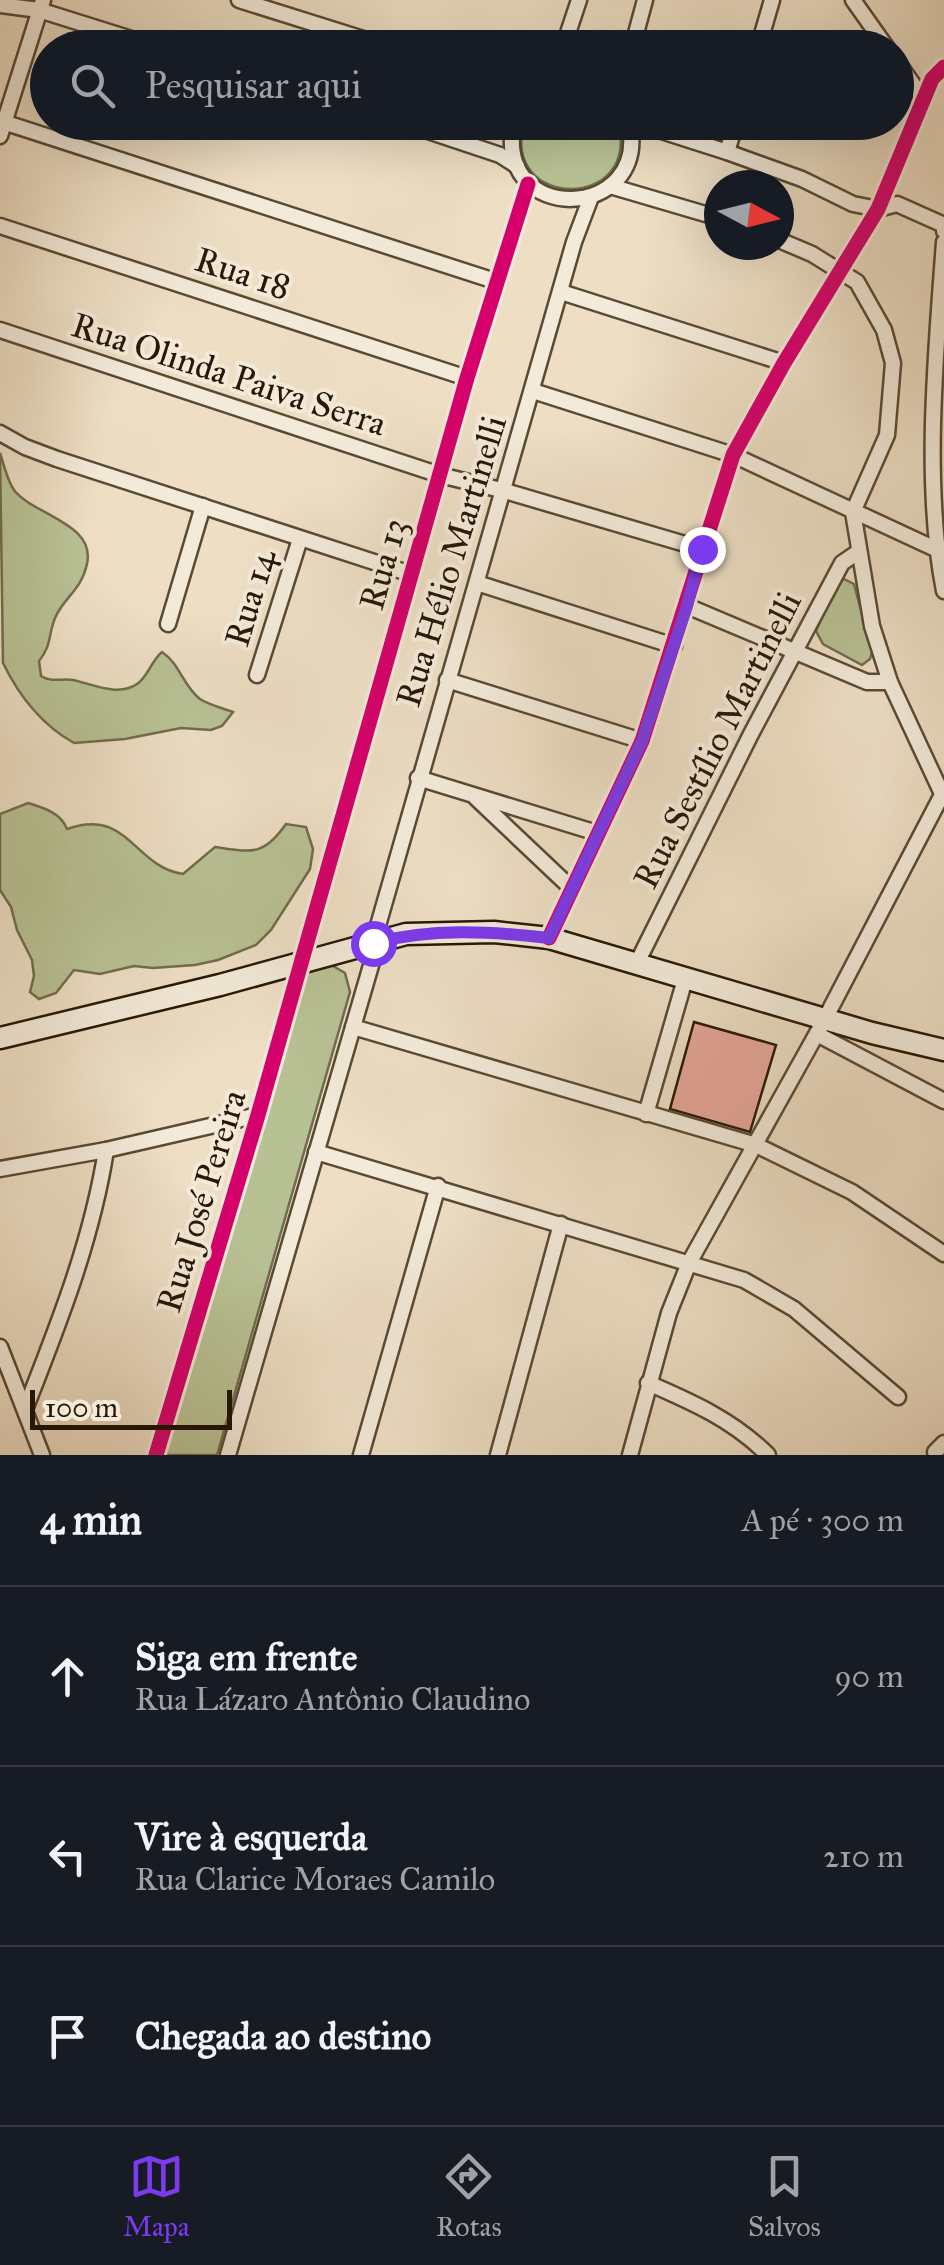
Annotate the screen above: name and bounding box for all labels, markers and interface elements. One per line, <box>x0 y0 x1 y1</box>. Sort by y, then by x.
search box <box>30 30 914 140</box>
icon: search <box>65 58 120 113</box>
text: Pesquisar aqui <box>145 62 362 108</box>
north arrow <box>704 170 794 260</box>
street label: Rua 18 <box>190 238 296 309</box>
street label: Rua Olinda Paiva Serra <box>66 303 392 446</box>
street label: Rua Hélio Martinelli <box>387 410 516 712</box>
street label: Rua 13 <box>350 513 417 615</box>
route end <box>680 527 726 573</box>
street label: Rua 14 <box>216 543 286 652</box>
street label: Rua Sestílio Martinelli <box>624 584 811 896</box>
route start <box>351 921 397 967</box>
street label: Rua José Pereira <box>147 1085 256 1318</box>
scale bar <box>30 1385 232 1430</box>
text: 100 m <box>45 1390 118 1425</box>
text: 4 min <box>40 1494 142 1546</box>
text: A pé · 300 m <box>742 1501 904 1540</box>
text: Siga em frente <box>135 1634 358 1680</box>
icon: ahead <box>40 1649 95 1704</box>
text: 90 m <box>834 1657 904 1696</box>
text: Rua Lázaro Antônio Claudino <box>135 1680 530 1719</box>
text: Vire à esquerda <box>135 1814 367 1860</box>
icon: left <box>40 1829 95 1884</box>
text: 210 m <box>823 1837 904 1876</box>
text: Rua Clarice Moraes Camilo <box>135 1860 495 1899</box>
icon: arrive <box>40 2009 95 2064</box>
text: Chegada ao destino <box>135 2013 431 2059</box>
tab: Mapa <box>123 2149 190 2244</box>
tab: Rotas <box>436 2149 502 2244</box>
tab: Salvos <box>748 2149 821 2244</box>

